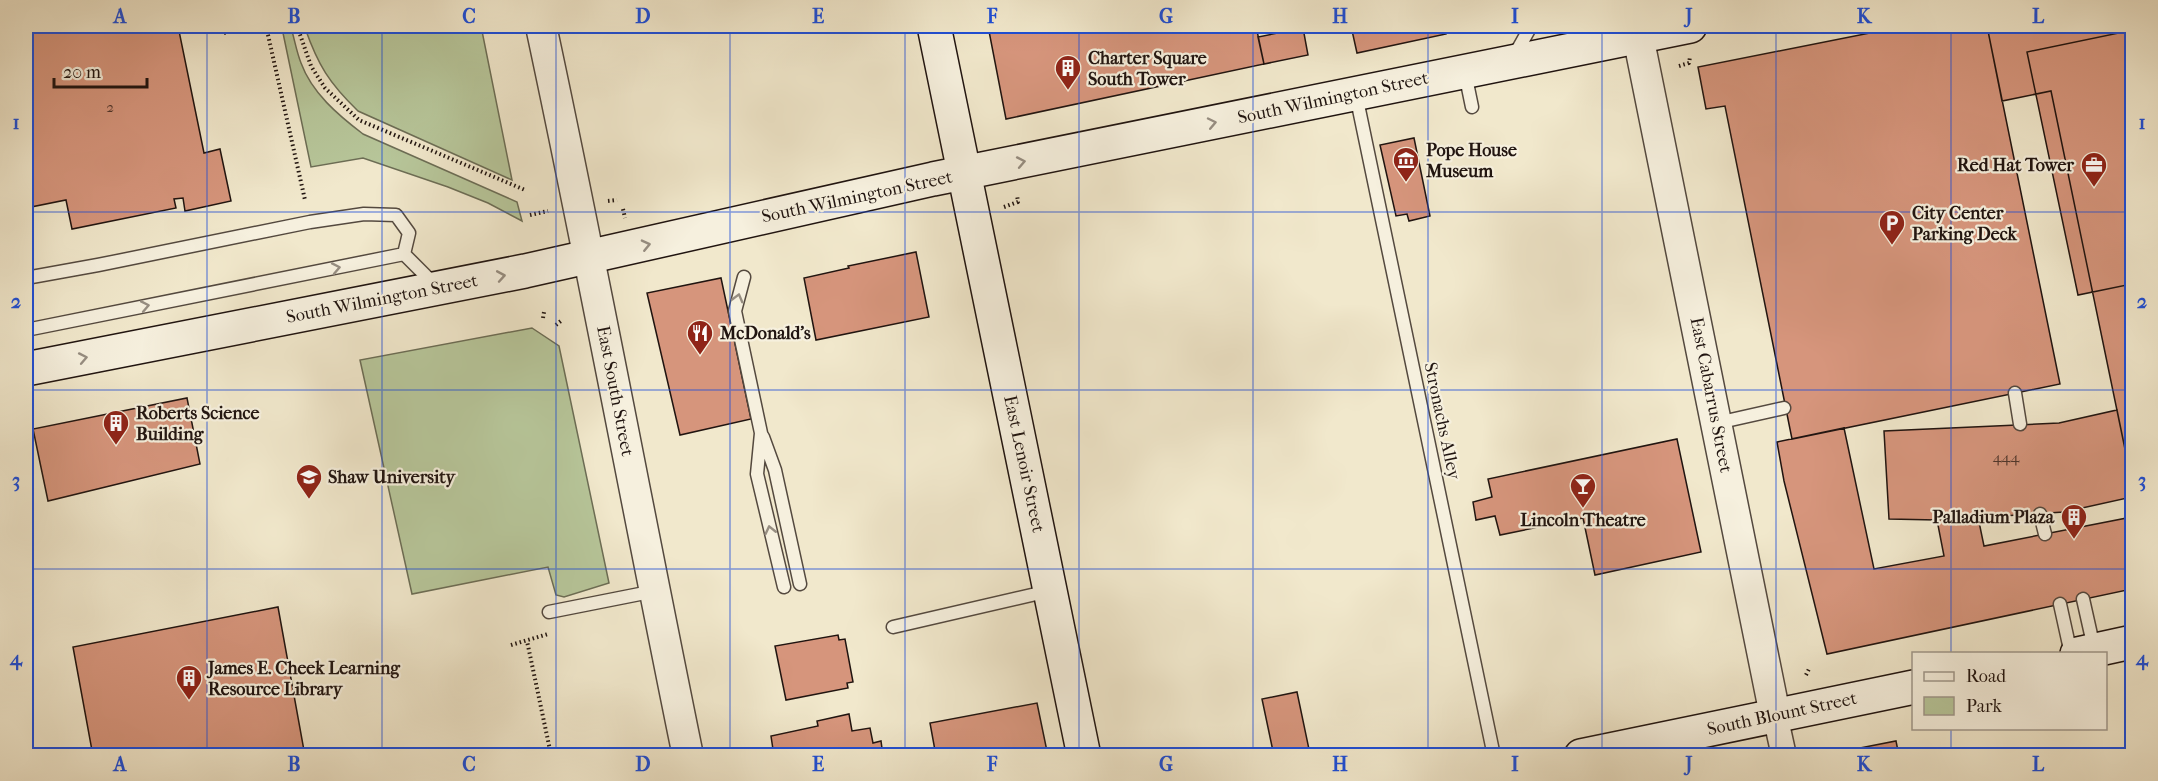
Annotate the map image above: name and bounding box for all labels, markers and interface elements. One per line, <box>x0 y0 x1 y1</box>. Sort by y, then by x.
text: A <box>112 5 128 28</box>
text: B <box>287 5 301 28</box>
text: C <box>462 5 476 28</box>
text: D <box>635 5 651 28</box>
text: E <box>812 5 824 28</box>
text: F <box>986 5 998 28</box>
text: G <box>1159 5 1173 28</box>
text: H <box>1332 5 1348 28</box>
text: I <box>1511 5 1519 28</box>
text: J <box>1683 5 1693 28</box>
text: K <box>1857 5 1873 28</box>
text: L <box>2032 5 2045 28</box>
place label: Charter Square South Tower <box>1088 48 1207 90</box>
scale bar <box>54 51 147 89</box>
building icon: Charter Square South Tower <box>1053 53 1083 91</box>
text: 20 m <box>63 62 101 83</box>
street label: South Wilmington Street <box>1236 67 1431 128</box>
house number: 2 <box>106 98 114 116</box>
text: 1 <box>12 111 20 134</box>
text: 1 <box>2138 111 2146 134</box>
one-way arrow <box>1206 117 1216 130</box>
place label: Pope House Museum <box>1425 140 1517 182</box>
museum icon: Pope House Museum <box>1391 145 1421 183</box>
office icon: Red Hat Tower <box>2079 150 2109 188</box>
place label: Red Hat Tower <box>1957 155 2074 176</box>
one-way arrow <box>1015 156 1025 169</box>
street label: South Wilmington Street <box>760 166 955 227</box>
place label: City Center Parking Deck <box>1912 203 2018 245</box>
parking icon: City Center Parking Deck <box>1877 208 1907 246</box>
one-way arrow <box>641 239 651 252</box>
one-way arrow <box>331 262 341 275</box>
street label: South Wilmington Street <box>285 270 480 328</box>
one-way arrow <box>496 270 506 283</box>
text: 2 <box>11 290 21 313</box>
text: 2 <box>2137 290 2147 313</box>
one-way arrow <box>731 293 744 303</box>
one-way arrow <box>139 300 149 313</box>
street label: East Cabarrus Street <box>1686 315 1736 475</box>
restaurant icon: McDonald's <box>685 318 715 356</box>
place label: McDonald's <box>719 323 811 344</box>
street label: East South Street <box>592 324 638 459</box>
one-way arrow <box>78 352 88 365</box>
street label: Stronachs Alley <box>1419 360 1465 483</box>
street label: East Lenoir Street <box>999 393 1049 535</box>
place label: Roberts Science Building <box>136 403 260 445</box>
building icon: Roberts Science Building <box>101 408 131 446</box>
house number: 444 <box>1993 448 2021 466</box>
school or university icon: Shaw University <box>294 462 324 500</box>
place label: Shaw University <box>328 467 457 488</box>
text: 3 <box>12 469 20 492</box>
text: 3 <box>2138 469 2146 492</box>
bar icon: Lincoln Theatre <box>1568 471 1598 509</box>
building icon: Palladium Plaza <box>2059 502 2089 540</box>
place label: Palladium Plaza <box>1932 507 2055 528</box>
place label: Lincoln Theatre <box>1520 510 1646 531</box>
one-way arrow <box>765 526 778 536</box>
text: 4 <box>9 647 23 671</box>
text: 4 <box>2135 647 2149 671</box>
legend <box>1912 652 2107 730</box>
place label: James E. Cheek Learning Resource Library <box>206 658 401 700</box>
building icon: James E. Cheek Learning Resource Library <box>174 663 204 701</box>
text: Road <box>1966 666 2006 687</box>
street label: South Blount Street <box>1705 688 1859 740</box>
text: Park <box>1966 696 2003 717</box>
text: A <box>112 753 128 776</box>
text: B <box>287 753 301 776</box>
text: C <box>462 753 476 776</box>
text: D <box>635 753 651 776</box>
text: E <box>812 753 824 776</box>
text: F <box>986 753 998 776</box>
text: G <box>1159 753 1173 776</box>
text: H <box>1332 753 1348 776</box>
text: I <box>1511 753 1519 776</box>
text: J <box>1683 753 1693 776</box>
text: K <box>1857 753 1873 776</box>
text: L <box>2032 753 2045 776</box>

